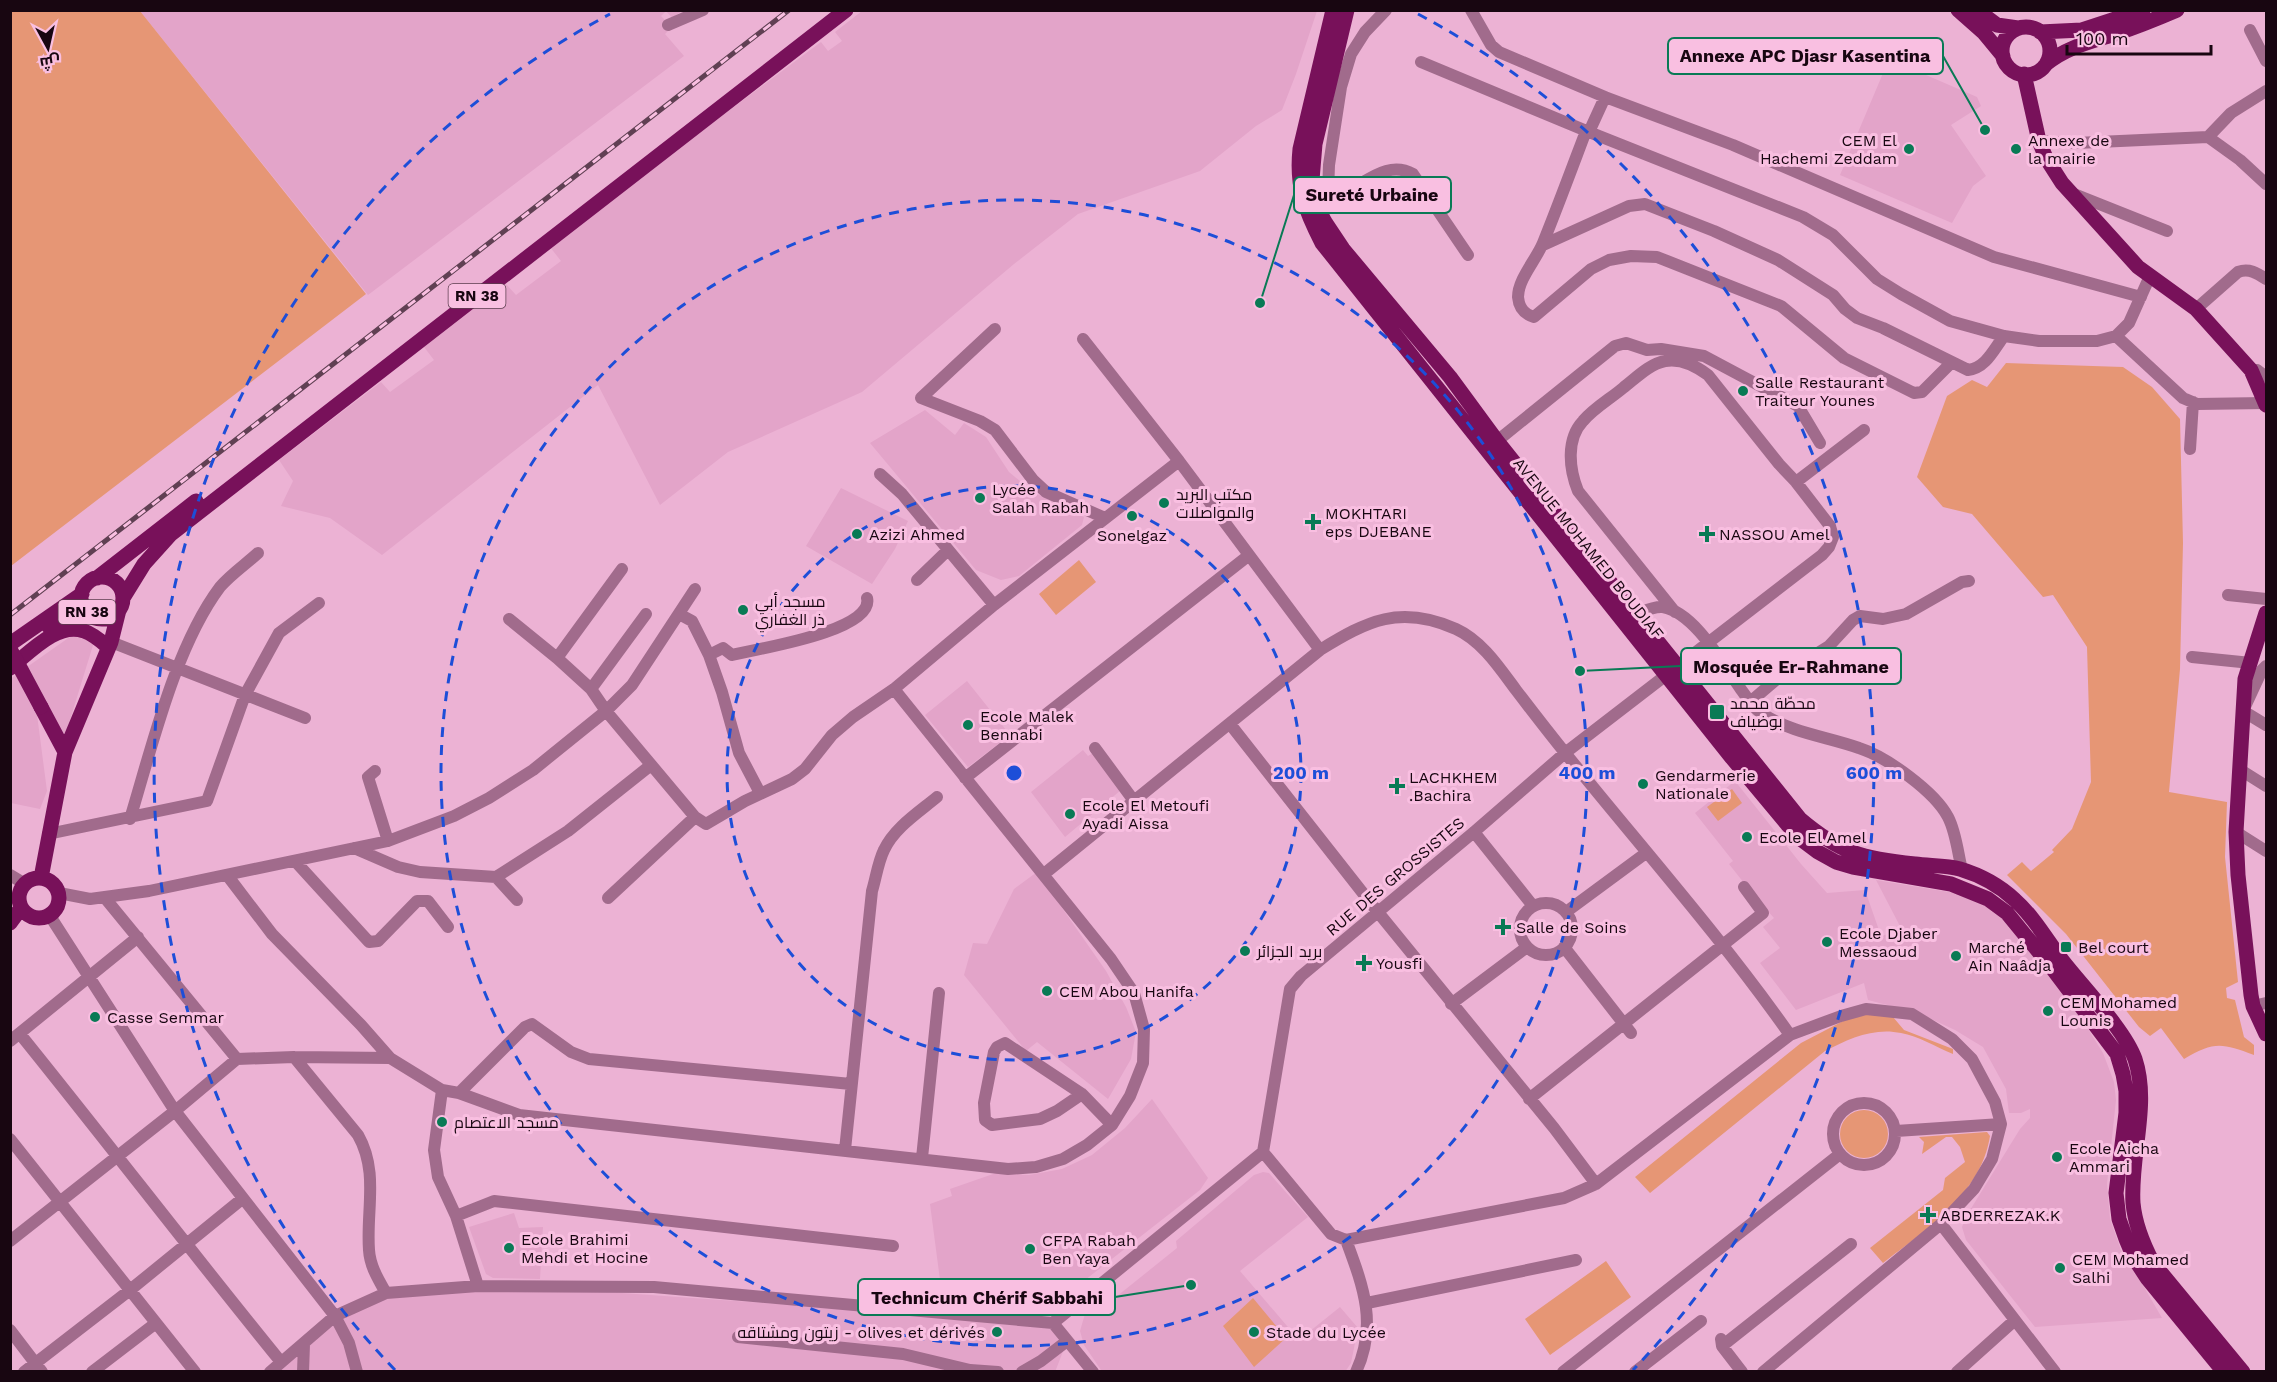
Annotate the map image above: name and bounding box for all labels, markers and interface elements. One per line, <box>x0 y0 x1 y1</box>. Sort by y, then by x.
north arrow <box>18 18 78 78</box>
scale bar <box>2067 18 2211 56</box>
text: 100 m <box>2076 28 2129 49</box>
callout: Annexe APC Djasr Kasentina <box>1668 38 1943 74</box>
text: Annexe APC Djasr Kasentina <box>1680 45 1931 66</box>
text: ش <box>39 52 62 73</box>
place label: CEM El Hachemi Zeddam <box>1760 131 1897 168</box>
place label: Annexe de la mairie <box>2028 131 2109 168</box>
marker: CEM El Hachemi Zeddam <box>1902 142 1916 156</box>
marker: Annexe de la mairie <box>2009 142 2023 156</box>
callout: Sureté Urbaine <box>1294 177 1451 213</box>
text: Sureté Urbaine <box>1305 184 1439 205</box>
road number: RN 38 <box>448 284 506 308</box>
place label: Salle Restaurant Traiteur Younes <box>1755 373 1884 410</box>
marker: Salle Restaurant Traiteur Younes <box>1736 384 1750 398</box>
street label: AVENUE MOHAMED BOUDIAF <box>1509 454 1668 643</box>
place label: Lycée Salah Rabah <box>992 480 1089 517</box>
place label: مكتب البريد والمواصلات <box>1176 485 1254 522</box>
marker: Lycée Salah Rabah <box>973 491 987 505</box>
marker: مكتب البريد والمواصلات <box>1157 496 1171 510</box>
place label: MOKHTARI eps DJEBANE <box>1325 504 1432 541</box>
marker: Sonelgaz <box>1125 509 1139 523</box>
marker: MOKHTARI eps DJEBANE <box>1306 515 1320 529</box>
place label: Azizi Ahmed <box>869 525 965 544</box>
place label: NASSOU Amel <box>1719 525 1830 544</box>
place label: Sonelgaz <box>1097 526 1167 545</box>
marker: Azizi Ahmed <box>850 527 864 541</box>
marker: NASSOU Amel <box>1700 527 1714 541</box>
place label: مسجد أبي ذر الغفاري <box>755 592 825 633</box>
road number: RN 38 <box>58 600 116 624</box>
marker: مسجد أبي ذر الغفاري <box>736 603 750 617</box>
callout: Mosquée Er-Rahmane <box>1681 648 1901 684</box>
text: Mosquée Er-Rahmane <box>1693 656 1889 677</box>
place label: محطّة محمد بوضياف <box>1730 694 1816 731</box>
marker: محطّة محمد بوضياف <box>1708 703 1726 721</box>
place label: Ecole Malek Bennabi <box>980 707 1074 744</box>
marker: Ecole Malek Bennabi <box>961 718 975 732</box>
text: 200 m <box>1273 762 1329 783</box>
text: 400 m <box>1559 762 1615 783</box>
text: 600 m <box>1846 762 1902 783</box>
centre of rings <box>1004 763 1024 783</box>
place label: Gendarmerie Nationale <box>1655 766 1756 803</box>
place label: LACHKHEM .Bachira <box>1409 768 1498 805</box>
marker: Gendarmerie Nationale <box>1636 777 1650 791</box>
marker: LACHKHEM .Bachira <box>1390 779 1404 793</box>
place label: Ecole El Metoufi Ayadi Aissa <box>1082 796 1209 833</box>
marker: Ecole El Metoufi Ayadi Aissa <box>1063 807 1077 821</box>
street label: RUE DES GROSSISTES <box>1322 813 1468 940</box>
place label: Ecole El Amel <box>1759 828 1866 847</box>
marker: Ecole El Amel <box>1740 830 1754 844</box>
marker: Salle de Soins <box>1494 918 1512 936</box>
place label: Salle de Soins <box>1516 918 1627 937</box>
place label: Ecole Djaber Messaoud <box>1839 924 1938 961</box>
marker: Ecole Djaber Messaoud <box>1820 935 1834 949</box>
place label: Marché Ain Naâdja <box>1968 938 2051 975</box>
place label: Bel court <box>2078 938 2149 957</box>
marker: Bel court <box>2059 940 2073 954</box>
place label: بريد الجزائر <box>1256 942 1322 961</box>
marker: بريد الجزائر <box>1238 944 1252 958</box>
marker: Marché Ain Naâdja <box>1949 949 1963 963</box>
place label: Yousfi <box>1376 954 1422 973</box>
marker: Yousfi <box>1357 956 1371 970</box>
place label: CEM Abou Hanifa <box>1059 982 1194 1001</box>
marker: CEM Abou Hanifa <box>1040 984 1054 998</box>
place label: CEM Mohamed Lounis <box>2060 993 2177 1030</box>
marker: CEM Mohamed Lounis <box>2041 1004 2055 1018</box>
place label: Casse Semmar <box>107 1008 225 1027</box>
marker: Casse Semmar <box>88 1010 102 1024</box>
place label: مسجد الاعتصام <box>454 1113 559 1134</box>
marker: مسجد الاعتصام <box>435 1115 449 1129</box>
place label: Ecole Aicha Ammari <box>2069 1139 2159 1176</box>
marker: Ecole Aicha Ammari <box>2050 1150 2064 1164</box>
place label: ABDERREZAK.K <box>1940 1206 2061 1225</box>
marker: ABDERREZAK.K <box>1921 1208 1935 1222</box>
place label: Ecole Brahimi Mehdi et Hocine <box>521 1230 648 1267</box>
place label: CFPA Rabah Ben Yaya <box>1042 1231 1136 1268</box>
marker: Ecole Brahimi Mehdi et Hocine <box>502 1241 516 1255</box>
marker: CFPA Rabah Ben Yaya <box>1023 1242 1037 1256</box>
place label: CEM Mohamed Salhi <box>2072 1250 2189 1287</box>
marker: CEM Mohamed Salhi <box>2053 1261 2067 1275</box>
callout: Technicum Chérif Sabbahi <box>858 1279 1115 1315</box>
text: Technicum Chérif Sabbahi <box>871 1287 1103 1308</box>
place label: زيتون ومشتاقه - olives et dérivés <box>738 1323 985 1343</box>
place label: Stade du Lycée <box>1266 1323 1386 1342</box>
marker: زيتون ومشتاقه - olives et dérivés <box>990 1325 1004 1339</box>
marker: Stade du Lycée <box>1247 1325 1261 1339</box>

